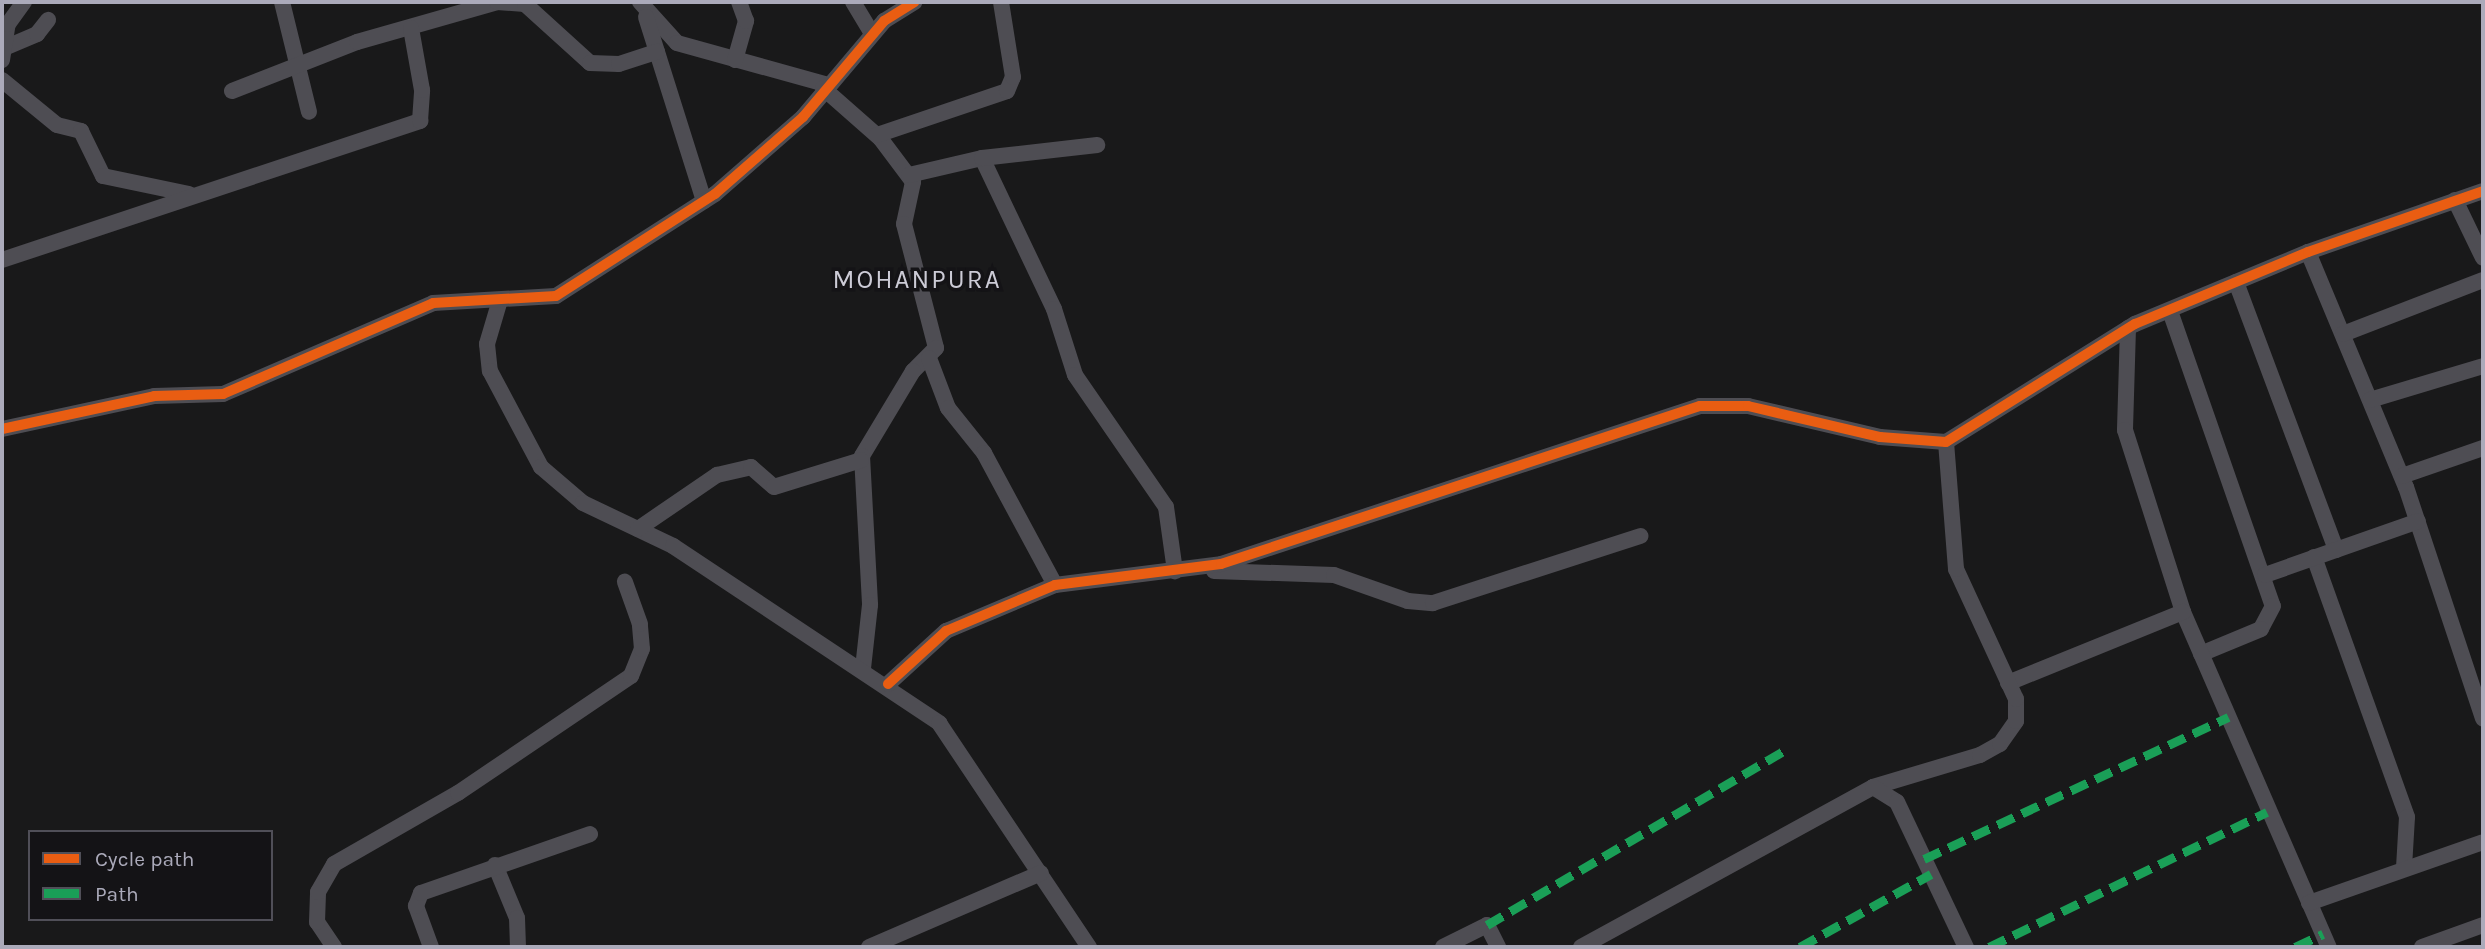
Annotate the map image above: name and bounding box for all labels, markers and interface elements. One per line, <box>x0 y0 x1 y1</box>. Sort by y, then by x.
district label: MOHANPURA <box>834 264 1000 296</box>
legend <box>28 830 273 921</box>
text: Cycle path <box>95 847 195 871</box>
text: Path <box>95 882 139 906</box>

